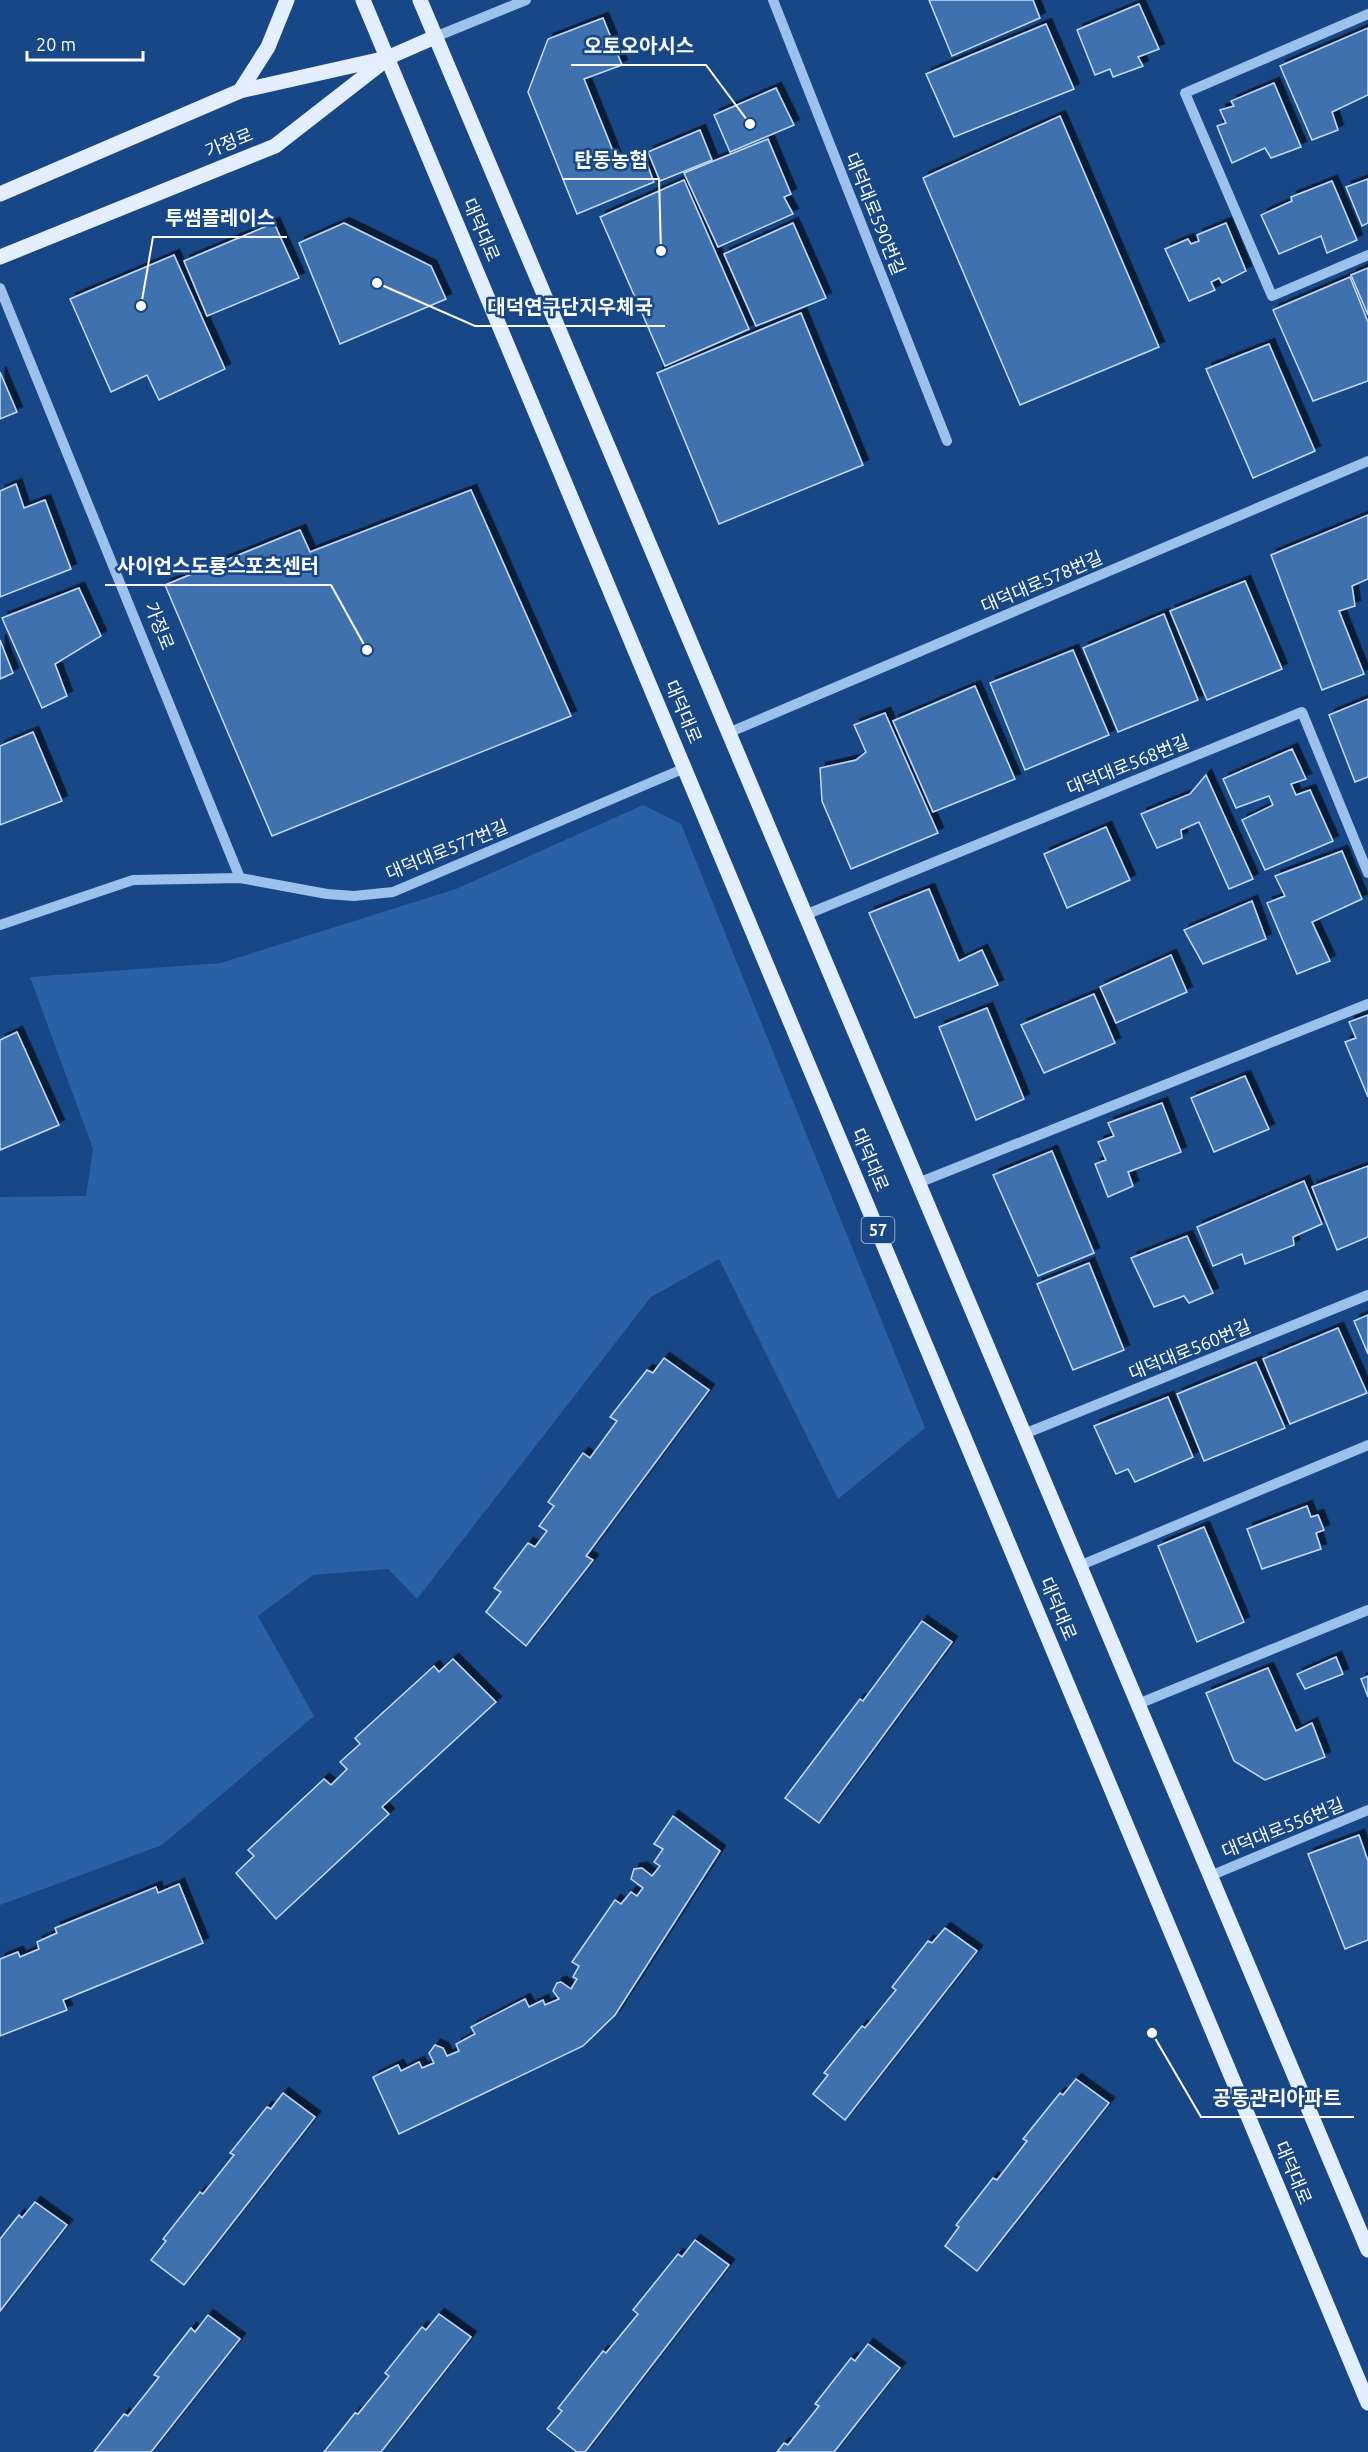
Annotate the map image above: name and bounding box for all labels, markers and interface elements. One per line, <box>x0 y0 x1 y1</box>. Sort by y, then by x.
scale bar <box>27 24 142 62</box>
callout: 오토오아시스 <box>571 27 706 65</box>
text: 20 m <box>36 34 76 54</box>
text: 오토오아시스 <box>584 34 694 57</box>
street label: 가정로 <box>202 123 255 161</box>
callout: 탄동농협 <box>562 141 659 179</box>
text: 탄동농협 <box>574 148 648 171</box>
street label: 대덕대로590번길 <box>842 150 910 278</box>
street label: 대덕대로 <box>460 195 504 264</box>
callout: 투썸플레이스 <box>153 199 287 237</box>
text: 투썸플레이스 <box>165 206 275 229</box>
callout: 대덕연구단지우체국 <box>475 288 665 326</box>
text: 대덕연구단지우체국 <box>487 295 653 318</box>
callout: 사이언스도룡스포츠센터 <box>105 547 331 585</box>
street label: 대덕대로578번길 <box>978 547 1105 616</box>
text: 사이언스도룡스포츠센터 <box>117 554 319 577</box>
street label: 가정로 <box>141 599 179 652</box>
street label: 대덕대로 <box>662 677 706 746</box>
street label: 대덕대로568번길 <box>1064 730 1192 798</box>
street label: 대덕대로577번길 <box>383 815 511 883</box>
street label: 대덕대로 <box>849 1125 893 1194</box>
road number: 57 <box>862 1217 894 1243</box>
street label: 대덕대로560번길 <box>1126 1315 1254 1383</box>
street label: 대덕대로 <box>1037 1574 1081 1643</box>
street label: 대덕대로556번길 <box>1219 1793 1347 1861</box>
callout: 공동관리아파트 <box>1201 2079 1354 2117</box>
text: 공동관리아파트 <box>1213 2086 1341 2109</box>
street label: 대덕대로 <box>1272 2138 1316 2207</box>

